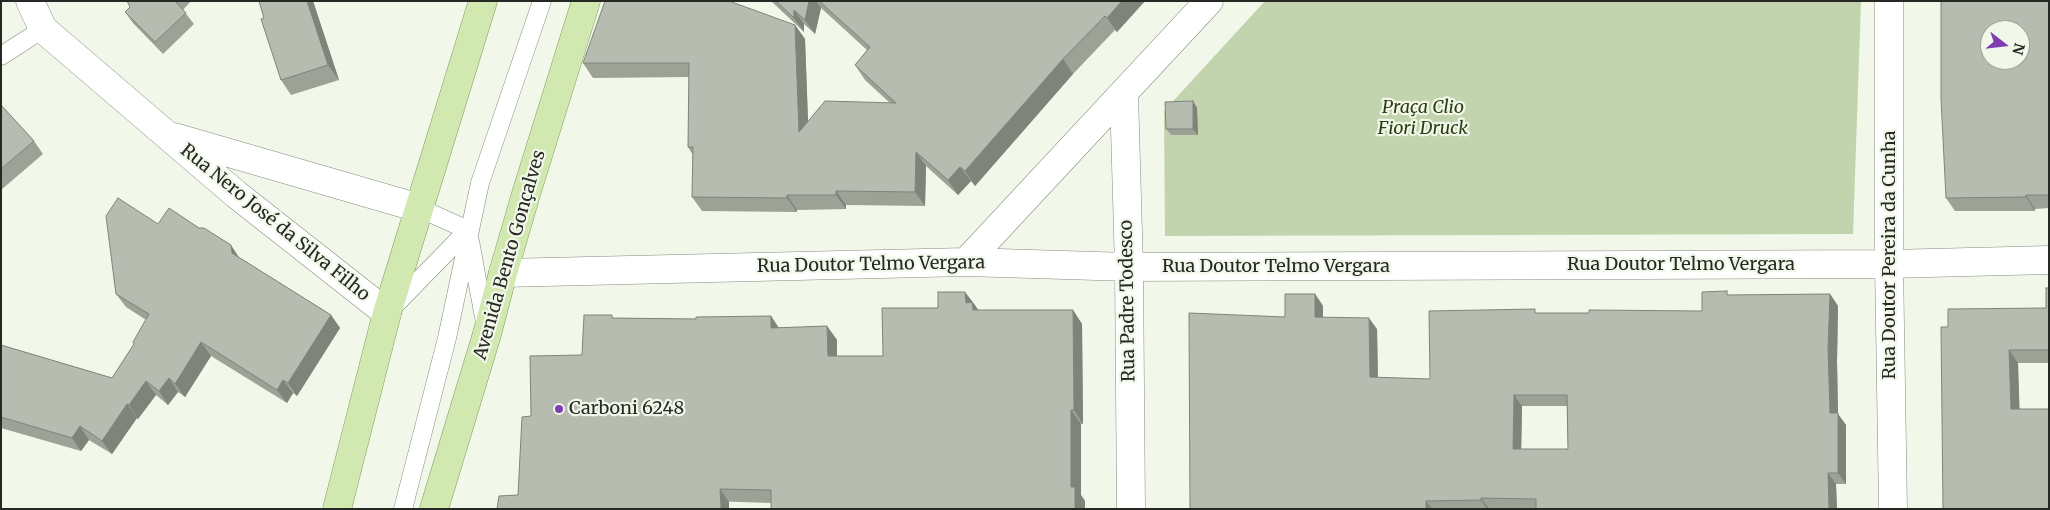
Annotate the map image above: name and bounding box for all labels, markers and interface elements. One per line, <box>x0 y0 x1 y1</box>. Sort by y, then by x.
north arrow <box>1980 20 2030 70</box>
text: N <box>2008 41 2029 57</box>
park label: Praça Clio Fiori Druck <box>1378 97 1468 140</box>
street label: Rua Doutor Pereira da Cunha <box>1879 131 1901 379</box>
street label: Rua Nero José da Silva Filho <box>176 140 374 306</box>
street label: Avenida Bento Gonçalves <box>470 148 550 362</box>
street label: Rua Padre Todesco <box>1116 220 1140 382</box>
street label: Rua Doutor Telmo Vergara <box>757 252 985 278</box>
street label: Rua Doutor Telmo Vergara <box>1567 254 1795 276</box>
street label: Rua Doutor Telmo Vergara <box>1162 256 1390 278</box>
place label: Carboni 6248 <box>569 398 684 420</box>
marker: Carboni 6248 <box>553 403 565 415</box>

